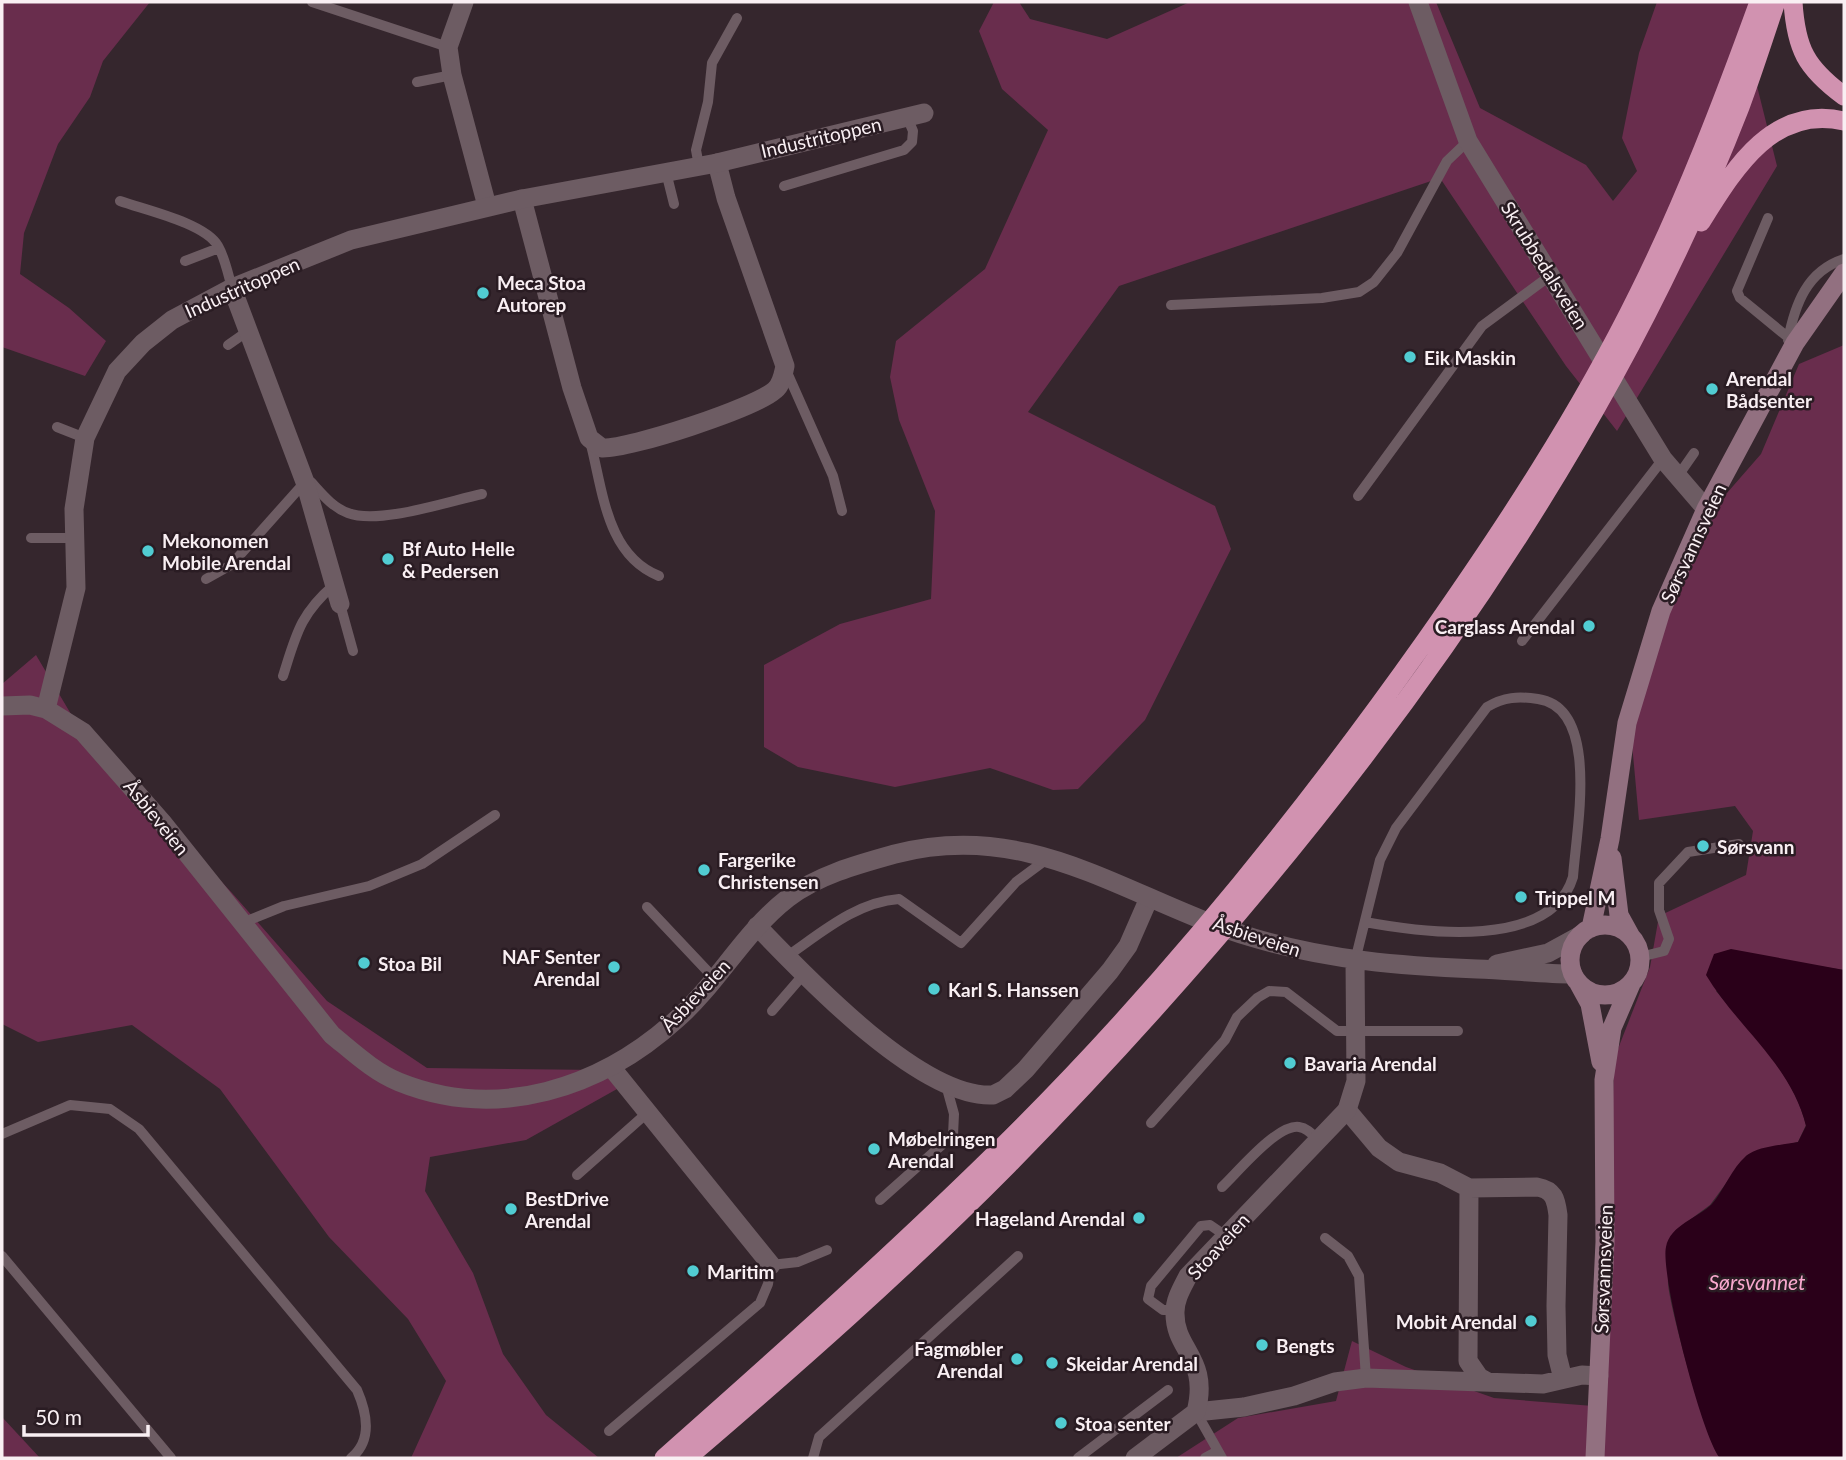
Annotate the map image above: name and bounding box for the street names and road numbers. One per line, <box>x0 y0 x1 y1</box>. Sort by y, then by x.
street label: Industritoppen <box>758 112 884 162</box>
street label: Skrubbedalsveien <box>1497 197 1593 333</box>
street label: Industritoppen <box>181 251 303 323</box>
street label: Sørsvannsveien <box>1655 480 1731 606</box>
street label: Åsbieveien <box>119 774 195 860</box>
street label: Åsbieveien <box>1210 911 1304 961</box>
street label: Åsbieveien <box>656 954 734 1036</box>
street label: Sørsvannsveien <box>1589 1204 1617 1334</box>
street label: Stoaveien <box>1182 1208 1254 1284</box>

